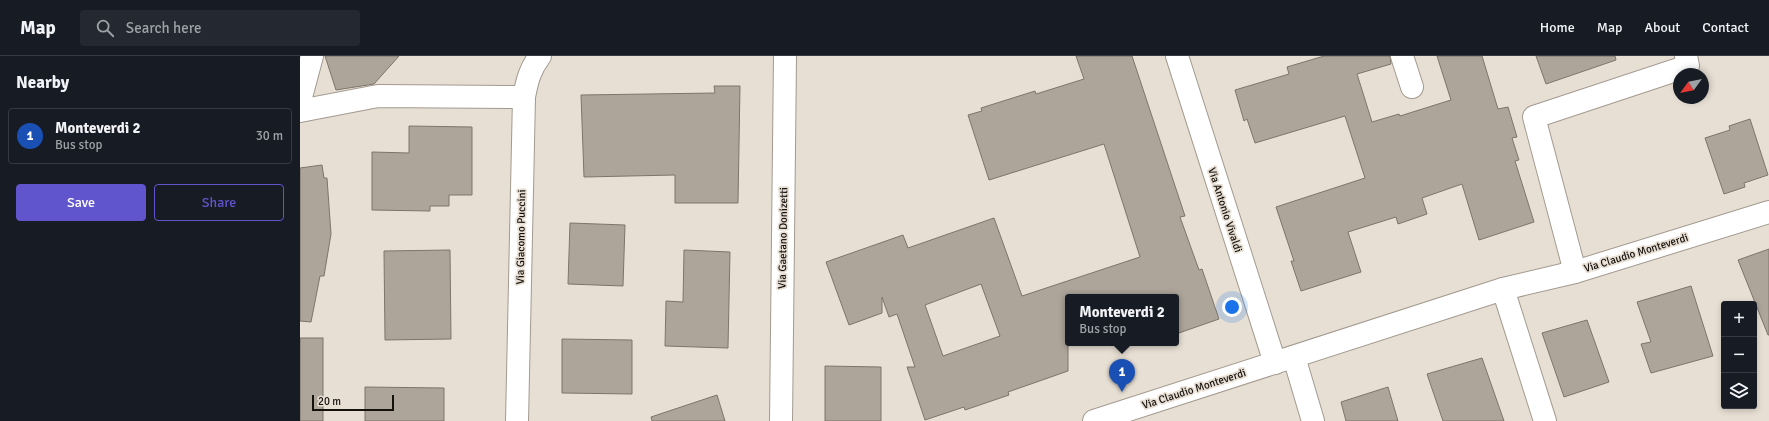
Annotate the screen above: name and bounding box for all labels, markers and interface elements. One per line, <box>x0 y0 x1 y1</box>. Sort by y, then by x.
search box <box>80 10 360 46</box>
text: Map <box>20 16 56 40</box>
icon: search <box>94 17 116 39</box>
text: Search here <box>126 19 201 37</box>
text: Home <box>1540 19 1575 36</box>
text: Map <box>1597 19 1622 36</box>
text: About <box>1644 19 1680 36</box>
text: Contact <box>1702 19 1749 36</box>
north arrow <box>1673 68 1709 104</box>
text: Nearby <box>16 72 69 93</box>
text: Monteverdi 2 <box>55 119 141 137</box>
text: 1 <box>26 128 34 144</box>
text: 30 m <box>256 128 283 144</box>
text: Bus stop <box>55 137 102 153</box>
street label: Via Antonio Vivaldi <box>1205 166 1245 254</box>
button: Save <box>16 184 146 221</box>
button: Share <box>154 184 284 221</box>
street label: Via Gaetano Donizetti <box>776 187 790 289</box>
street label: Via Giacomo Puccini <box>514 189 528 285</box>
street label: Via Claudio Monteverdi <box>1582 231 1690 275</box>
popup <box>1065 294 1179 346</box>
your location <box>1222 297 1242 317</box>
map controls <box>1721 301 1757 409</box>
button: + <box>1721 301 1757 337</box>
text: Monteverdi 2 <box>1079 303 1165 321</box>
text: Bus stop <box>1079 321 1127 337</box>
button: − <box>1721 337 1757 373</box>
pin: 1 <box>1109 359 1135 392</box>
street label: Via Claudio Monteverdi <box>1140 366 1248 412</box>
button: layers <box>1721 373 1757 409</box>
scale bar <box>312 393 394 412</box>
text: 20 m <box>318 395 341 408</box>

